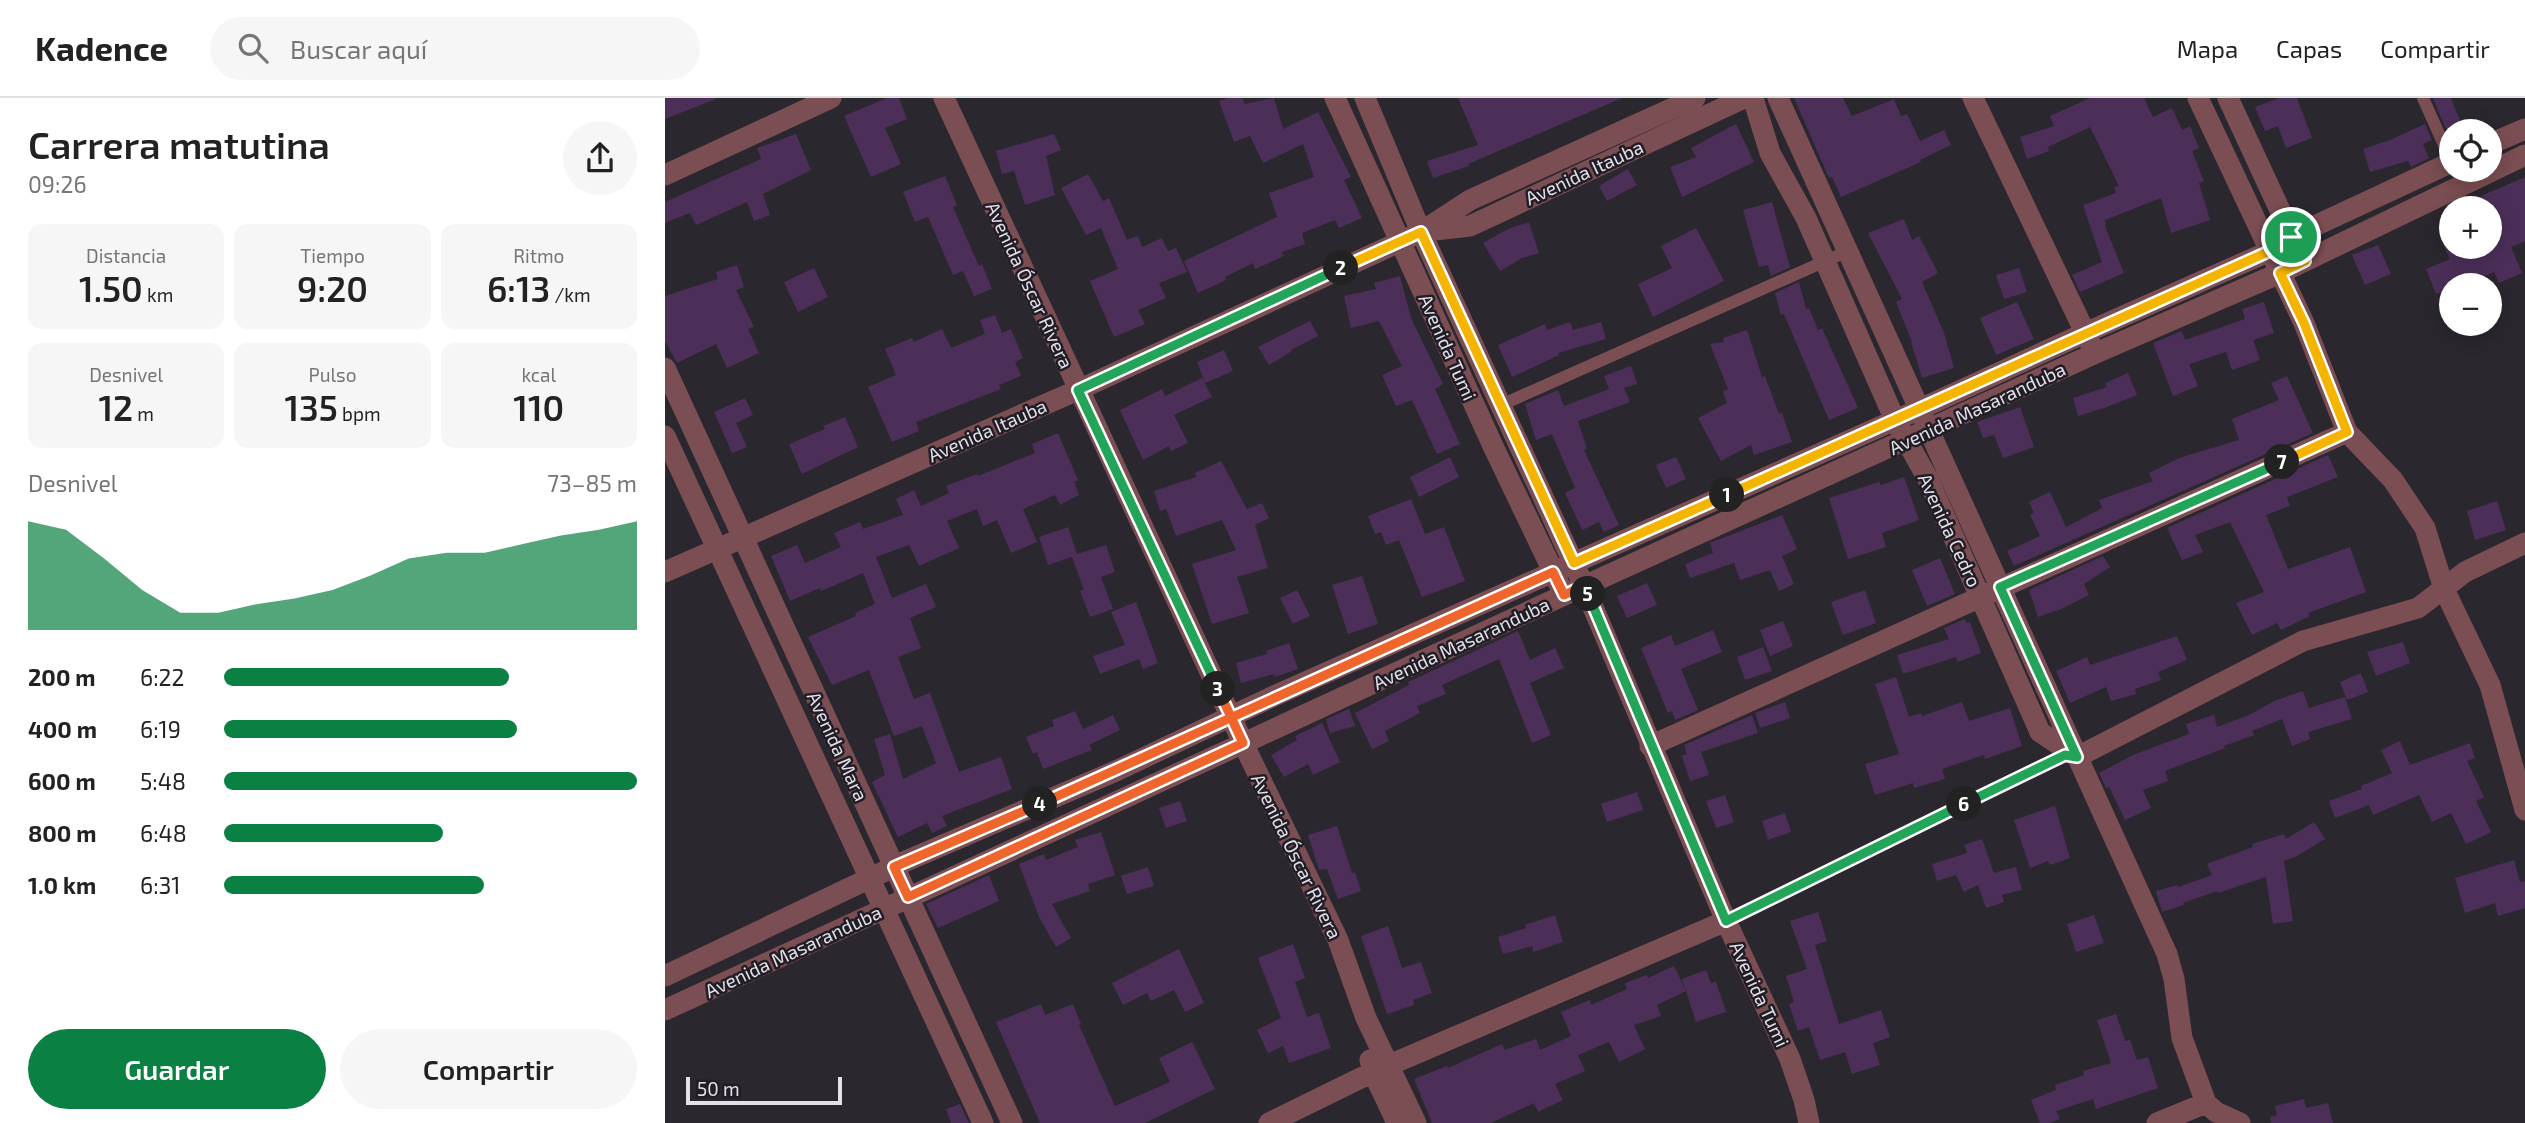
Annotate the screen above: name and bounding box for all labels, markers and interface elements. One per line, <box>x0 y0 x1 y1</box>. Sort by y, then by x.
search box <box>210 17 700 80</box>
text: Kadence <box>35 28 168 68</box>
icon: search <box>234 29 272 67</box>
text: Buscar aquí <box>290 33 427 64</box>
text: Mapa <box>2177 34 2238 63</box>
text: Capas <box>2276 34 2342 63</box>
text: Compartir <box>2380 34 2490 63</box>
map controls <box>2439 119 2502 336</box>
button: locate <box>2439 119 2502 182</box>
text: Carrera matutina <box>28 121 330 167</box>
button: share <box>563 121 637 195</box>
street label: Avenida Itauba <box>1521 135 1647 209</box>
text: 09:26 <box>28 170 87 198</box>
button: + <box>2439 196 2502 259</box>
street label: Avenida Óscar Rivera <box>981 198 1079 372</box>
pin <box>2261 207 2321 267</box>
icon: arrive <box>2272 218 2310 256</box>
text: Distancia <box>86 244 166 267</box>
text: Tiempo <box>300 244 365 267</box>
text: Ritmo <box>513 244 564 267</box>
pin: 2 <box>1323 250 1359 286</box>
text: 2 <box>1335 256 1346 279</box>
text: 1.50 <box>79 267 143 309</box>
text: 9:20 <box>297 267 368 309</box>
text: 6:13 <box>487 267 550 309</box>
button: − <box>2439 273 2502 336</box>
text: km <box>143 283 173 306</box>
text: /km <box>550 283 591 306</box>
street label: Avenida Tumi <box>1414 290 1482 404</box>
street label: Avenida Masaranduba <box>1885 357 2069 459</box>
text: Desnivel <box>89 363 163 386</box>
text: Pulso <box>308 363 357 386</box>
text: kcal <box>521 363 556 386</box>
text: 12 <box>98 386 133 428</box>
text: 135 <box>284 386 338 428</box>
text: 110 <box>513 386 564 428</box>
street label: Avenida Itauba <box>924 394 1050 466</box>
text: m <box>133 402 154 425</box>
text: bpm <box>338 402 381 425</box>
pin: 7 <box>2265 444 2299 480</box>
text: 7 <box>2276 450 2287 473</box>
text: Desnivel <box>28 469 118 497</box>
text: 73–85 m <box>547 469 637 497</box>
street label: Avenida Cedro <box>1914 469 1986 591</box>
pin: 1 <box>1709 478 1745 512</box>
text: 1 <box>1722 483 1731 506</box>
pin: 5 <box>1571 576 1605 612</box>
text: 5 <box>1582 582 1593 605</box>
street label: Avenida Masaranduba <box>1369 592 1553 694</box>
text: 200 m <box>28 663 96 691</box>
text: 6:22 <box>140 663 184 691</box>
pin: 3 <box>1201 672 1235 706</box>
text: 3 <box>1212 677 1223 700</box>
street label: Avenida Mara <box>803 688 873 804</box>
text: 400 m <box>28 715 97 743</box>
text: 6:19 <box>140 715 181 743</box>
text: 600 m <box>28 767 96 795</box>
text: 5:48 <box>140 767 186 795</box>
street label: Avenida Óscar Rivera <box>1247 770 1347 942</box>
pin: 4 <box>1023 786 1057 822</box>
pin: 6 <box>1947 786 1981 822</box>
text: 4 <box>1033 792 1046 815</box>
text: 6 <box>1958 792 1969 815</box>
text: 800 m <box>28 819 97 847</box>
text: 6:48 <box>140 819 187 847</box>
text: 1.0 km <box>28 871 96 899</box>
text: 6:31 <box>140 871 181 899</box>
street label: Avenida Masaranduba <box>701 900 885 1002</box>
street label: Avenida Tumi <box>1725 937 1795 1051</box>
button: Guardar <box>28 1029 326 1109</box>
button: Compartir <box>340 1029 637 1109</box>
scale bar <box>686 1074 842 1106</box>
text: 50 m <box>697 1077 740 1100</box>

